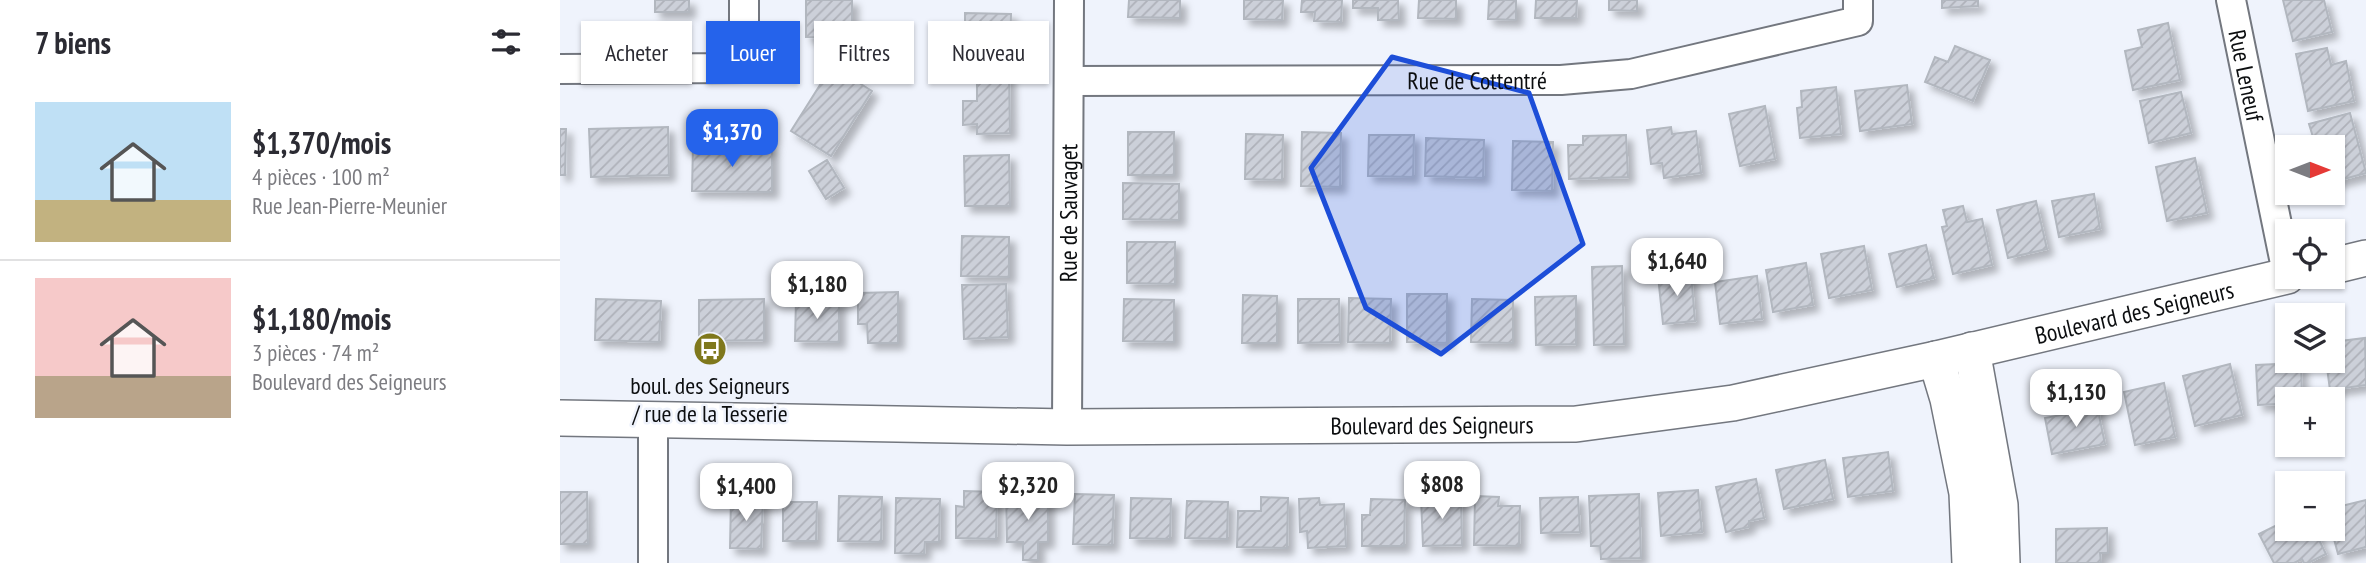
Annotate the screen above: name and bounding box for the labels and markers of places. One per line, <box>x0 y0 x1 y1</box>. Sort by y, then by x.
pin: $1,370 <box>675 110 789 169</box>
pin: $1,640 <box>1620 238 1734 298</box>
pin: $1,180 <box>760 262 874 321</box>
bus stop icon: boul. des Seigneurs / rue de la Tesserie <box>691 330 729 368</box>
place label: boul. des Seigneurs / rue de la Tesserie <box>630 370 790 429</box>
pin: $1,130 <box>2019 370 2133 429</box>
pin: $2,320 <box>971 462 1085 522</box>
pin: $808 <box>1401 462 1483 521</box>
pin: $1,400 <box>689 463 803 523</box>

